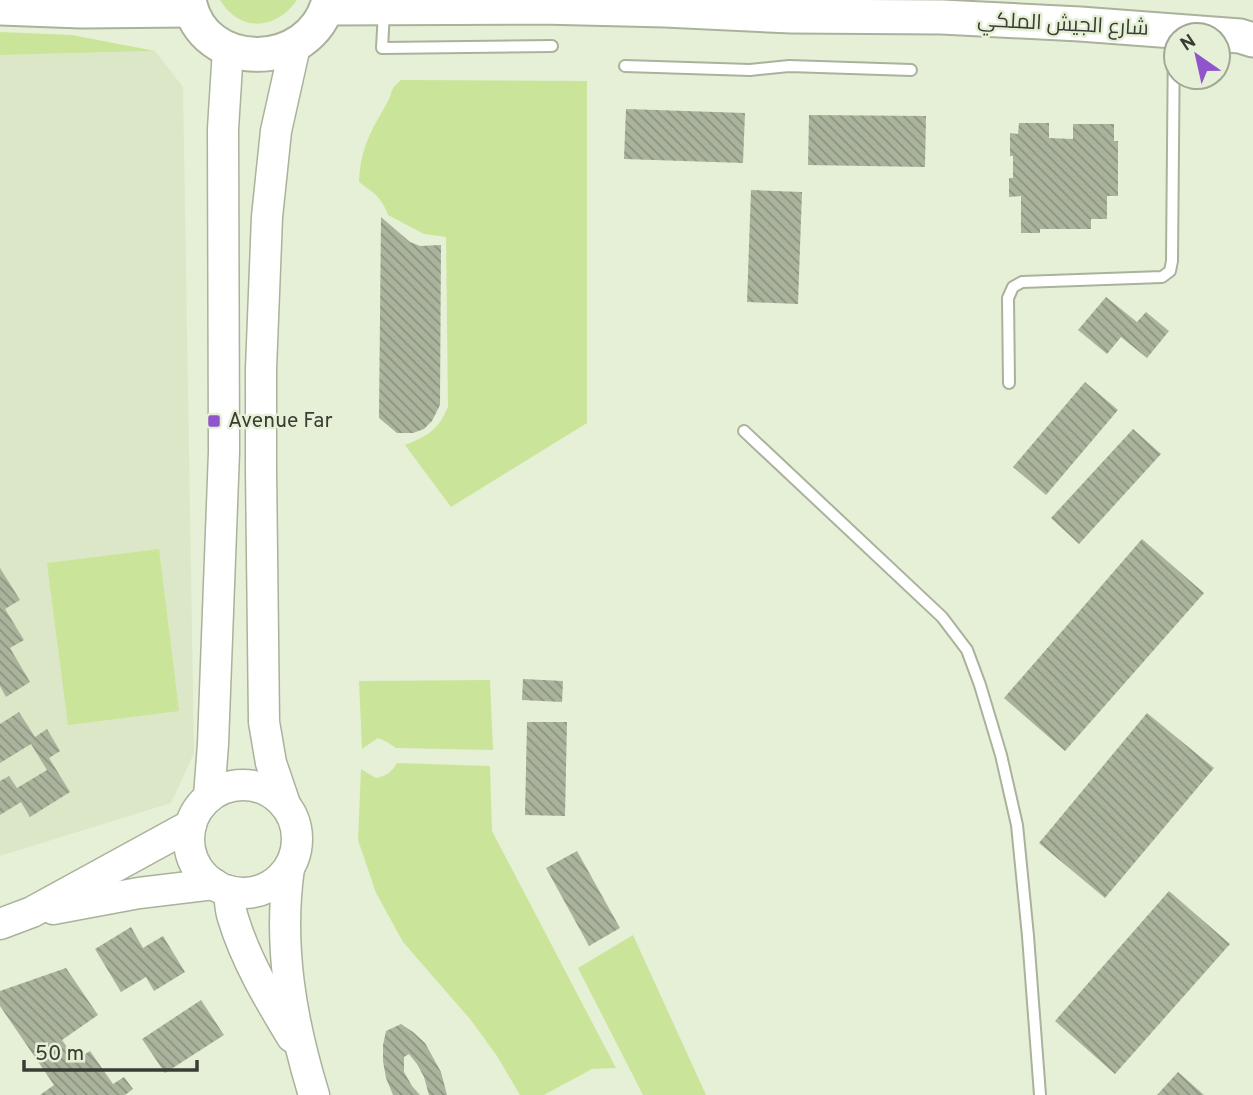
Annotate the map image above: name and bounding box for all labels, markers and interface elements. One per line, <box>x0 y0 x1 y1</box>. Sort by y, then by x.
street label: شارع الجيش الملكي <box>977 7 1149 44</box>
north arrow <box>1162 21 1232 91</box>
text: N <box>1176 30 1201 57</box>
place label: Avenue Far <box>228 408 333 435</box>
marker: Avenue Far <box>206 413 222 429</box>
scale bar <box>24 1028 198 1072</box>
text: 50 m <box>35 1041 84 1068</box>

